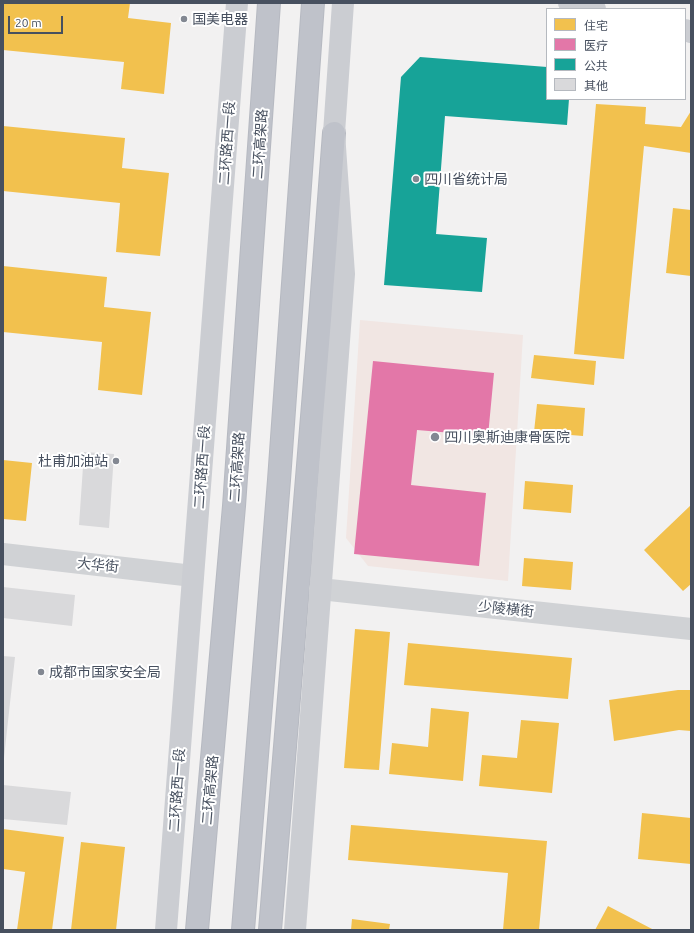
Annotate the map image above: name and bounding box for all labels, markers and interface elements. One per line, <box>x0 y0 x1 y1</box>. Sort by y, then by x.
scale bar <box>10 8 65 34</box>
legend <box>546 8 686 100</box>
place label: 国美电器 <box>192 11 248 27</box>
marker: 国美电器 <box>179 14 189 24</box>
text: 20 m <box>15 16 42 29</box>
text: 住宅 <box>584 19 608 32</box>
text: 医疗 <box>584 39 608 52</box>
text: 公共 <box>584 59 608 72</box>
text: 其他 <box>584 79 608 92</box>
street label: 二环路西一段 <box>216 101 238 185</box>
street label: 二环高架路 <box>249 108 271 180</box>
place label: 四川省统计局 <box>424 171 508 187</box>
marker: 四川省统计局 <box>411 174 421 184</box>
street label: 二环路西一段 <box>191 425 213 509</box>
place label: 四川奥斯迪康骨医院 <box>444 429 570 445</box>
street label: 二环高架路 <box>226 431 248 503</box>
marker: 四川奥斯迪康骨医院 <box>429 431 441 443</box>
place label: 杜甫加油站 <box>38 453 108 469</box>
marker: 杜甫加油站 <box>111 456 121 466</box>
street label: 大华街 <box>76 554 120 576</box>
street label: 少陵横街 <box>477 598 535 620</box>
place label: 成都市国家安全局 <box>49 664 161 680</box>
marker: 成都市国家安全局 <box>36 667 46 677</box>
street label: 二环路西一段 <box>166 748 188 832</box>
street label: 二环高架路 <box>199 754 221 826</box>

